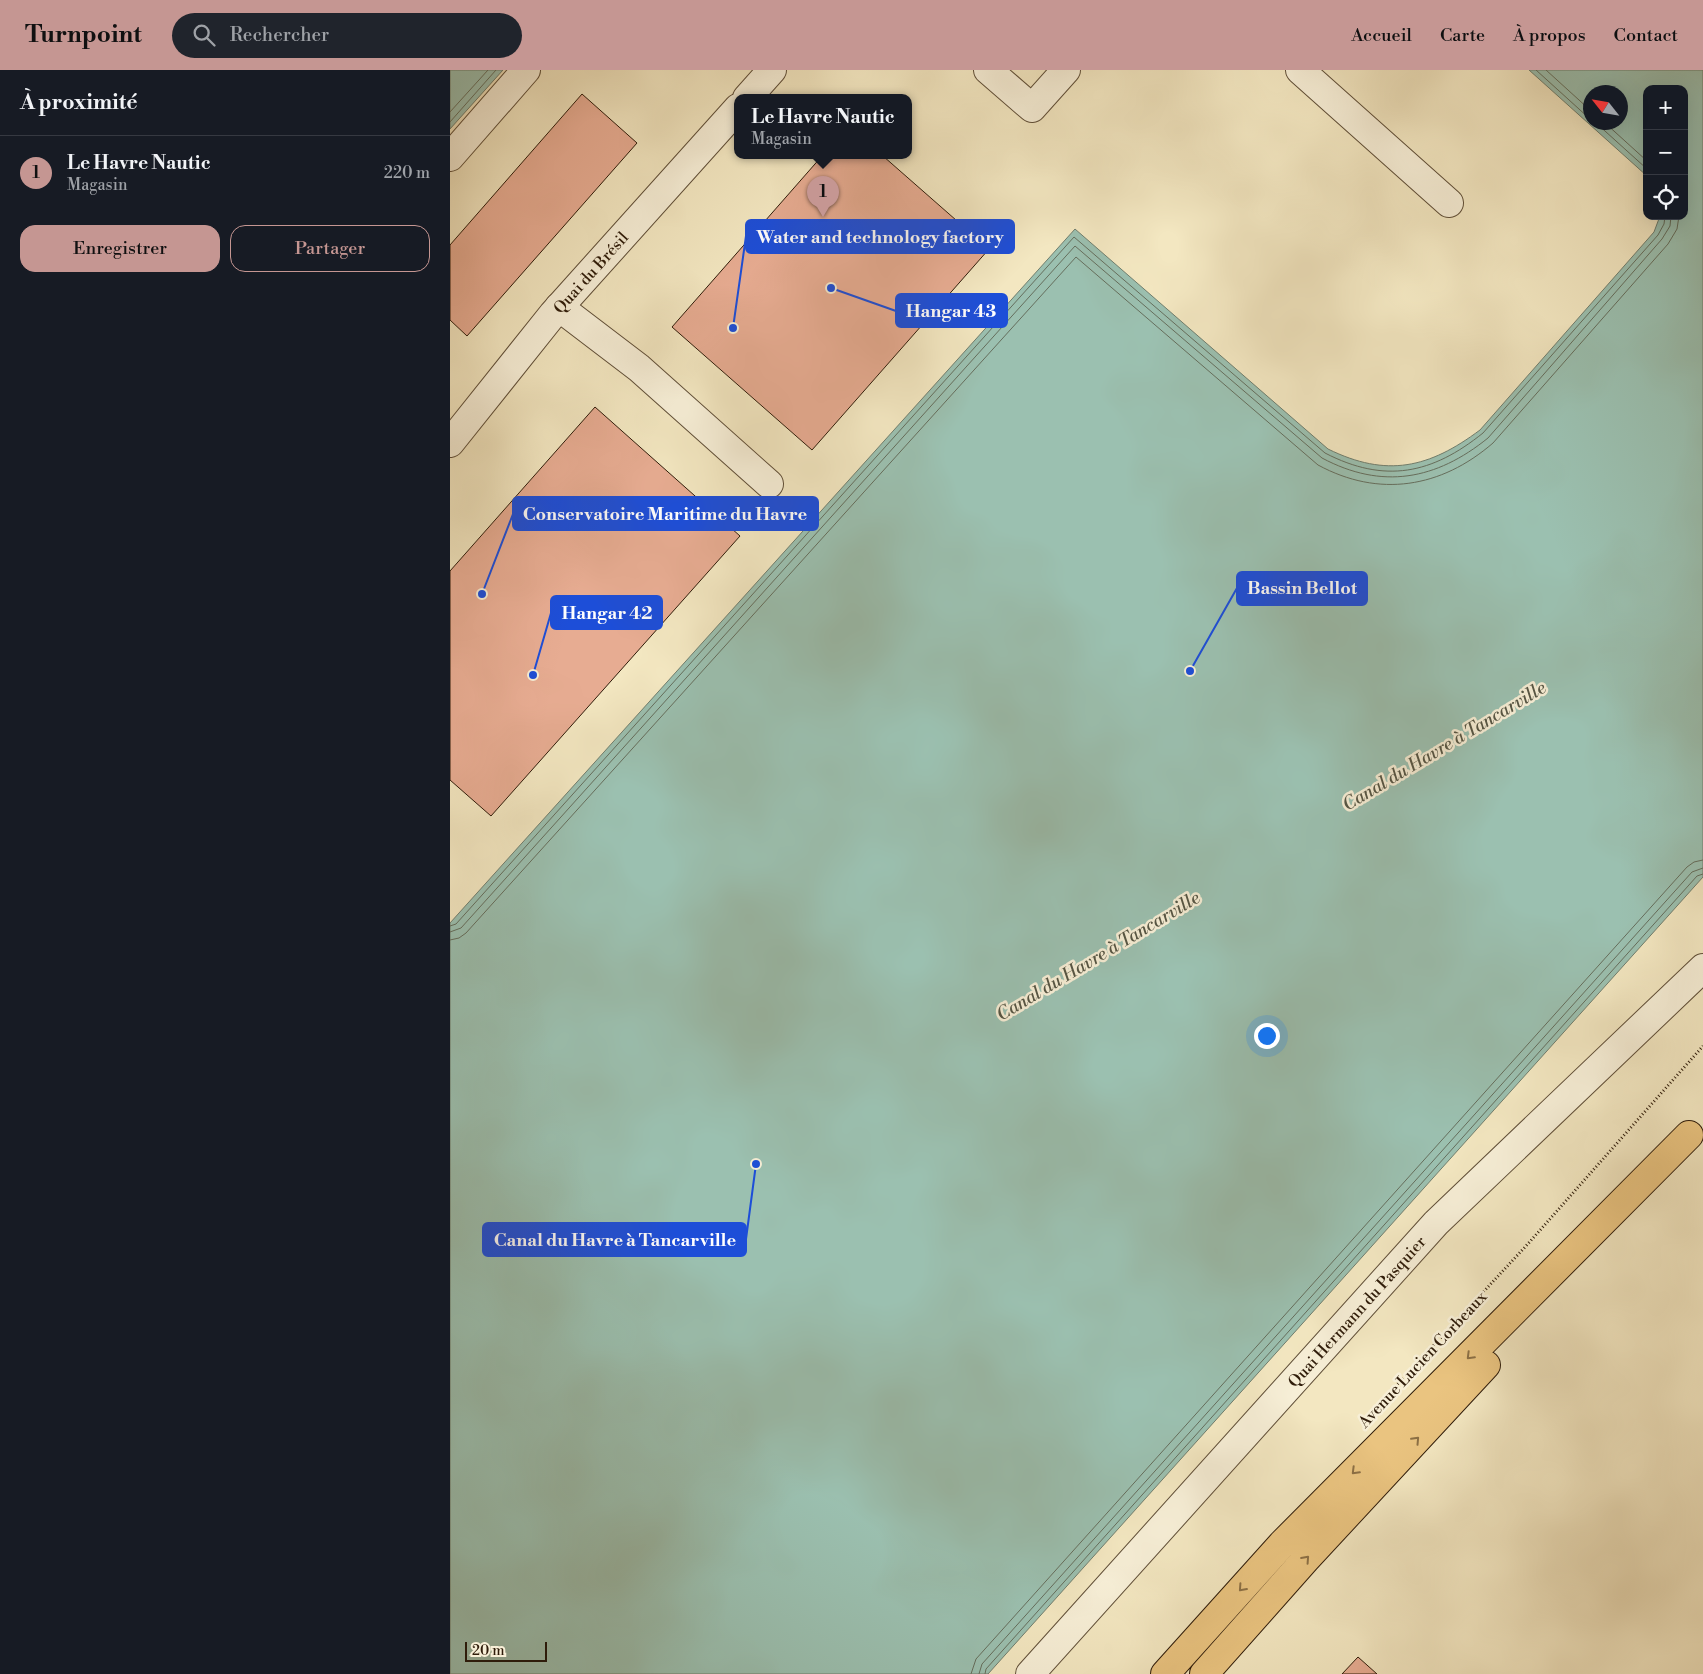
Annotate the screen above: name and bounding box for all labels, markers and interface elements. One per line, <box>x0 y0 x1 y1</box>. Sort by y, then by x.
search box <box>172 13 522 58</box>
text: Turnpoint <box>25 20 142 50</box>
icon: search <box>190 21 218 49</box>
text: Rechercher <box>230 23 329 47</box>
text: Accueil <box>1351 24 1412 47</box>
text: Carte <box>1440 24 1485 47</box>
text: À propos <box>1513 24 1586 47</box>
text: Contact <box>1614 24 1678 47</box>
north arrow <box>1583 85 1628 130</box>
map controls <box>1643 85 1688 220</box>
button: + <box>1643 85 1688 130</box>
text: À proximité <box>20 90 137 116</box>
popup <box>734 94 912 159</box>
text: Le Havre Nautic <box>751 105 895 129</box>
text: Magasin <box>751 129 812 149</box>
button: − <box>1643 130 1688 175</box>
text: Le Havre Nautic <box>67 151 211 175</box>
text: 1 <box>32 163 40 183</box>
text: 220 m <box>384 163 430 183</box>
text: Magasin <box>67 175 127 195</box>
button: locate <box>1643 175 1688 220</box>
pin: 1 <box>807 176 839 217</box>
callout: Water and technology factory <box>746 220 1014 253</box>
button: Enregistrer <box>20 225 220 272</box>
button: Partager <box>230 225 430 272</box>
text: Water and technology factory <box>755 226 1005 249</box>
street label: Quai du Brésil <box>549 228 633 318</box>
callout: Hangar 43 <box>896 294 1007 327</box>
text: Hangar 43 <box>906 300 996 323</box>
callout: Conservatoire Maritime du Havre <box>513 497 818 530</box>
text: Conservatoire Maritime du Havre <box>523 503 808 526</box>
callout: Bassin Bellot <box>1237 572 1367 605</box>
text: Bassin Bellot <box>1247 577 1358 600</box>
callout: Hangar 42 <box>551 596 662 629</box>
text: Hangar 42 <box>561 602 653 625</box>
water label: Canal du Havre à Tancarville <box>1338 676 1551 816</box>
water label: Canal du Havre à Tancarville <box>992 886 1205 1026</box>
your location <box>1254 1023 1280 1049</box>
callout: Canal du Havre à Tancarville <box>483 1223 746 1256</box>
text: Canal du Havre à Tancarville <box>494 1229 737 1252</box>
street label: Quai Hermann du Pasquier <box>1284 1232 1431 1392</box>
street label: Avenue Lucien Corbeaux <box>1354 1287 1492 1433</box>
one-way arrow <box>1466 1351 1475 1360</box>
one-way arrow <box>1410 1437 1419 1446</box>
one-way arrow <box>1351 1465 1360 1474</box>
one-way arrow <box>1300 1556 1309 1565</box>
one-way arrow <box>1239 1583 1248 1592</box>
scale bar <box>465 1639 548 1662</box>
text: 20 m <box>472 1642 504 1660</box>

